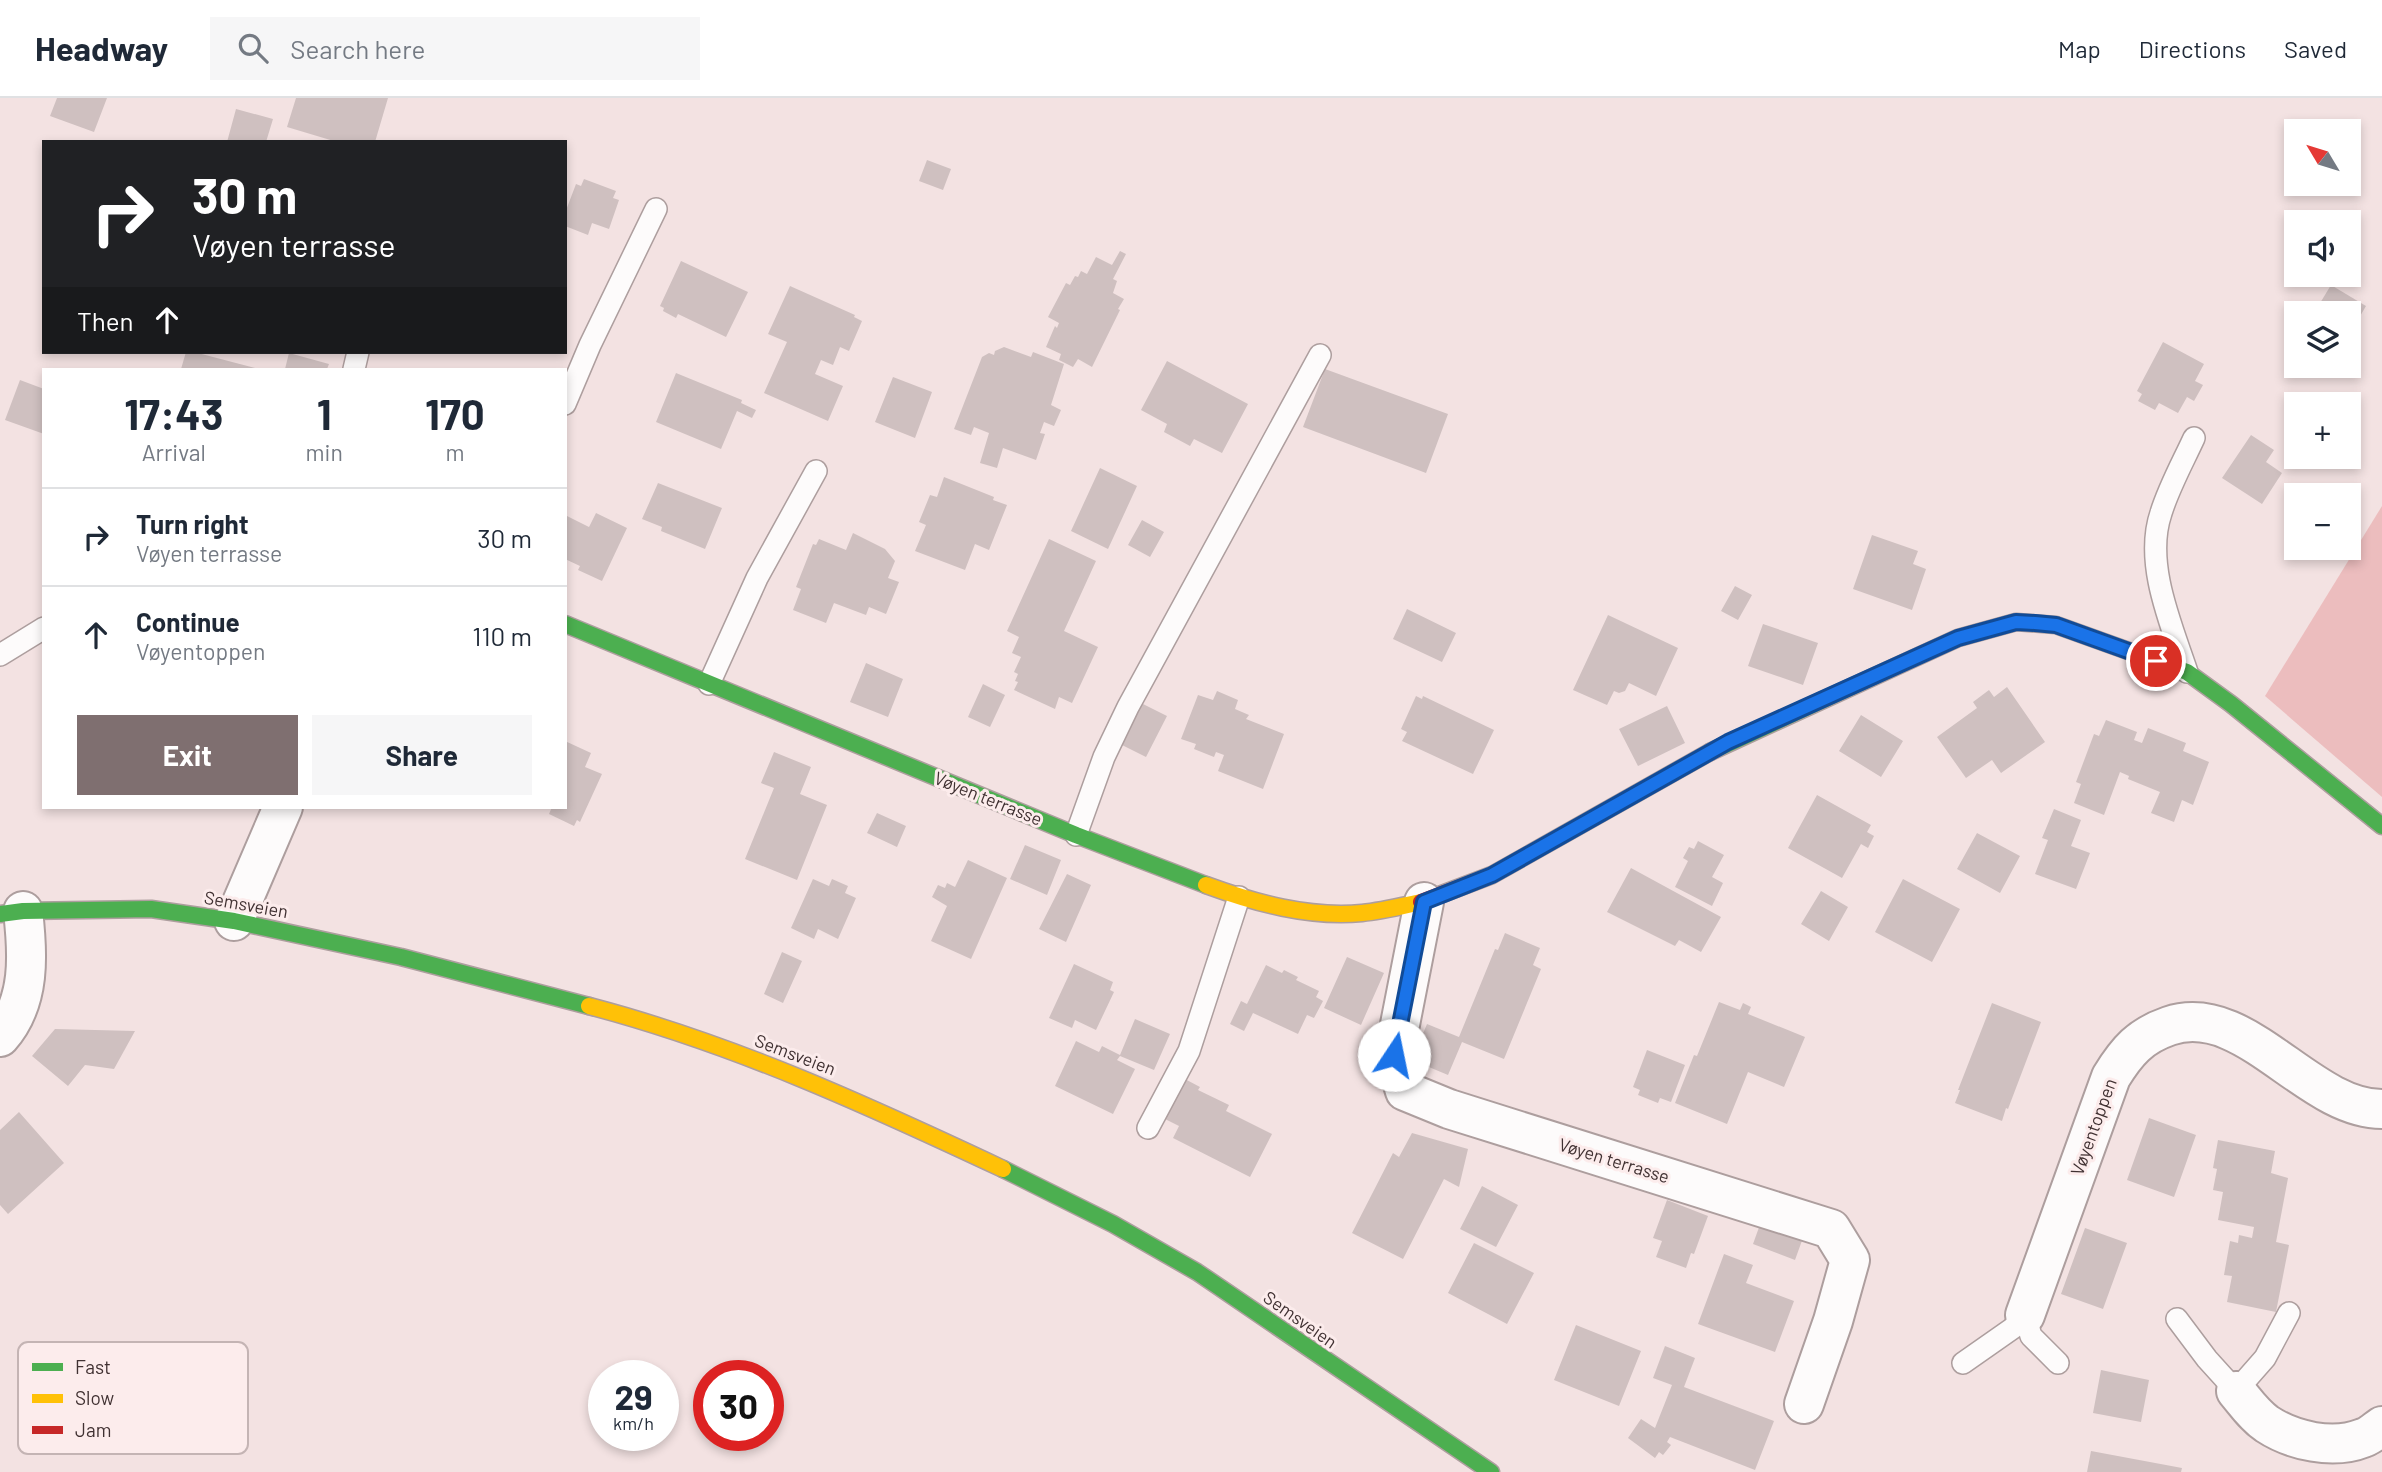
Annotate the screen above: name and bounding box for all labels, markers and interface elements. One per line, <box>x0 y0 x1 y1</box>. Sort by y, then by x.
search box <box>210 17 700 80</box>
text: Headway <box>35 28 168 68</box>
icon: search <box>234 29 272 67</box>
text: Search here <box>290 33 425 64</box>
text: Map <box>2058 34 2101 63</box>
text: Directions <box>2139 34 2246 63</box>
text: Saved <box>2284 34 2347 63</box>
north arrow <box>2284 119 2361 196</box>
map controls <box>2284 119 2361 560</box>
text: 30 m <box>192 165 297 224</box>
icon: right <box>77 168 168 259</box>
button: sound <box>2284 210 2361 287</box>
text: Vøyen terrasse <box>192 225 396 263</box>
icon: ahead <box>148 301 186 339</box>
button: layers <box>2284 301 2361 378</box>
text: Then <box>77 305 134 336</box>
text: 17:43 <box>124 388 223 438</box>
text: 1 <box>317 388 332 438</box>
text: 170 <box>425 388 485 438</box>
button: + <box>2284 392 2361 469</box>
text: Arrival <box>142 438 206 466</box>
text: min <box>306 438 343 466</box>
text: m <box>445 438 464 466</box>
button: − <box>2284 483 2361 560</box>
text: Turn right <box>136 508 249 539</box>
icon: right <box>77 518 115 556</box>
text: 30 m <box>477 522 532 553</box>
text: Vøyen terrasse <box>136 539 282 567</box>
text: Continue <box>136 606 240 637</box>
icon: ahead <box>77 616 115 654</box>
text: 110 m <box>472 620 532 651</box>
pin <box>2126 631 2186 691</box>
text: Vøyentoppen <box>136 637 265 665</box>
icon: arrive <box>2137 642 2175 680</box>
button: Exit <box>77 715 298 795</box>
button: Share <box>312 715 532 795</box>
street label: Vøyen terrasse <box>931 766 1046 830</box>
street label: Semsveien <box>202 886 290 922</box>
position arrow <box>1357 1018 1431 1092</box>
street label: Semsveien <box>752 1029 839 1080</box>
street label: Vøyentoppen <box>2065 1075 2121 1178</box>
street label: Vøyen terrasse <box>1556 1133 1672 1187</box>
street label: Semsveien <box>1260 1286 1342 1353</box>
legend <box>18 1342 248 1454</box>
text: Fast <box>75 1355 111 1378</box>
speed limit sign: 30 <box>693 1360 784 1451</box>
text: 29 <box>614 1375 653 1417</box>
text: Slow <box>75 1386 114 1409</box>
text: km/h <box>613 1412 654 1434</box>
text: Jam <box>75 1418 111 1441</box>

